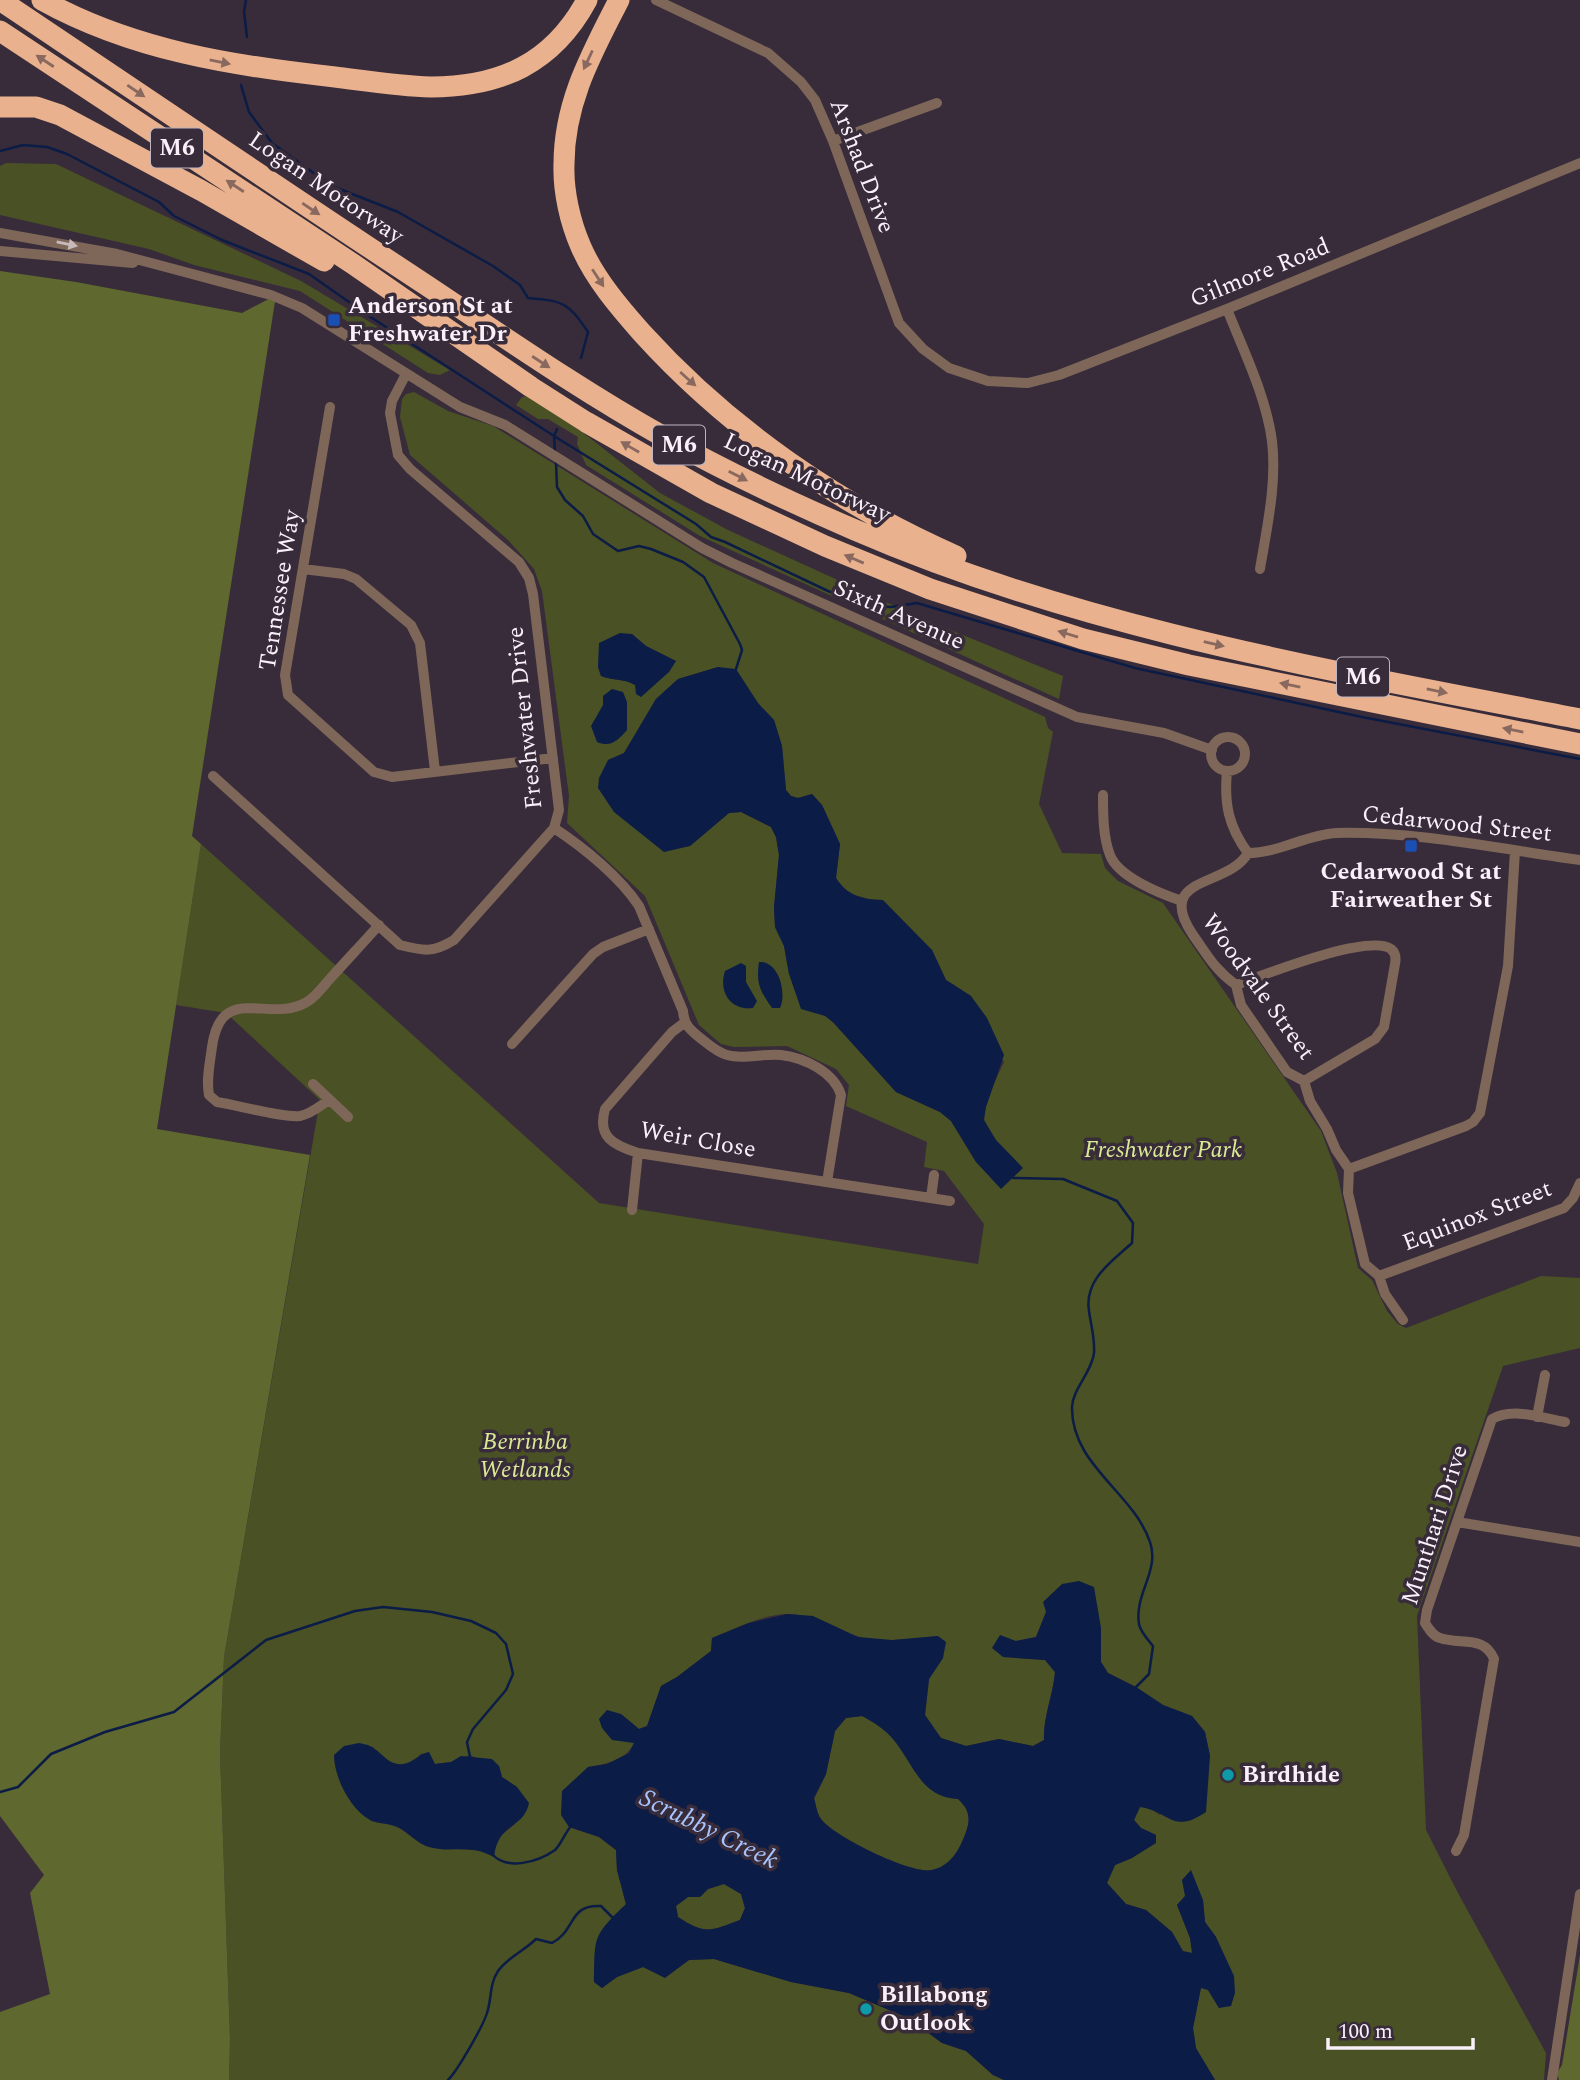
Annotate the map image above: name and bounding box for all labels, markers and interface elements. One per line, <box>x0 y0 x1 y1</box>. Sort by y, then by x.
one-way arrow <box>582 50 593 71</box>
one-way arrow <box>36 54 54 68</box>
one-way arrow <box>209 56 231 67</box>
one-way arrow <box>127 84 145 98</box>
street label: Arshad Drive <box>820 93 904 239</box>
street label: Logan Motorway <box>241 123 412 254</box>
road number: M6 <box>151 128 203 168</box>
one-way arrow <box>225 180 245 193</box>
one-way arrow <box>302 202 320 216</box>
street label: Gilmore Road <box>1185 229 1335 317</box>
one-way arrow <box>56 239 78 250</box>
one-way arrow <box>591 268 604 287</box>
place label: Anderson St at Freshwater Dr <box>348 288 513 352</box>
marker: Anderson St at Freshwater Dr <box>326 312 342 328</box>
one-way arrow <box>532 355 551 368</box>
one-way arrow <box>679 371 697 387</box>
street label: Logan Motorway <box>717 423 898 533</box>
road number: M6 <box>653 426 705 464</box>
one-way arrow <box>620 441 640 453</box>
one-way arrow <box>728 471 748 482</box>
street label: Tennessee Way <box>250 506 311 673</box>
one-way arrow <box>843 553 864 564</box>
street label: Sixth Avenue <box>828 570 970 660</box>
street label: Freshwater Drive <box>498 625 552 811</box>
one-way arrow <box>1058 629 1079 639</box>
one-way arrow <box>1203 639 1225 650</box>
road number: M6 <box>1337 657 1389 696</box>
one-way arrow <box>1279 680 1301 691</box>
one-way arrow <box>1426 686 1448 697</box>
one-way arrow <box>1502 724 1524 735</box>
street label: Cedarwood Street <box>1360 796 1554 852</box>
marker: Cedarwood St at Fairweather St <box>1403 838 1419 854</box>
place label: Cedarwood St at Fairweather St <box>1321 854 1501 918</box>
street label: Woodvale Street <box>1192 906 1324 1068</box>
street label: Weir Close <box>637 1112 759 1168</box>
park label: Freshwater Park <box>1084 1132 1242 1168</box>
street label: Equinox Street <box>1397 1171 1557 1261</box>
park label: Berrinba Wetlands <box>479 1424 571 1488</box>
street label: Munthari Drive <box>1392 1440 1478 1610</box>
place label: Birdhide <box>1242 1757 1340 1793</box>
marker: Birdhide <box>1220 1767 1236 1783</box>
water label: Scrubby Creek <box>633 1778 785 1880</box>
place label: Billabong Outlook <box>880 1977 988 2041</box>
marker: Billabong Outlook <box>858 2001 874 2017</box>
scale bar <box>1328 2007 1473 2050</box>
text: 100 m <box>1338 2016 1393 2048</box>

